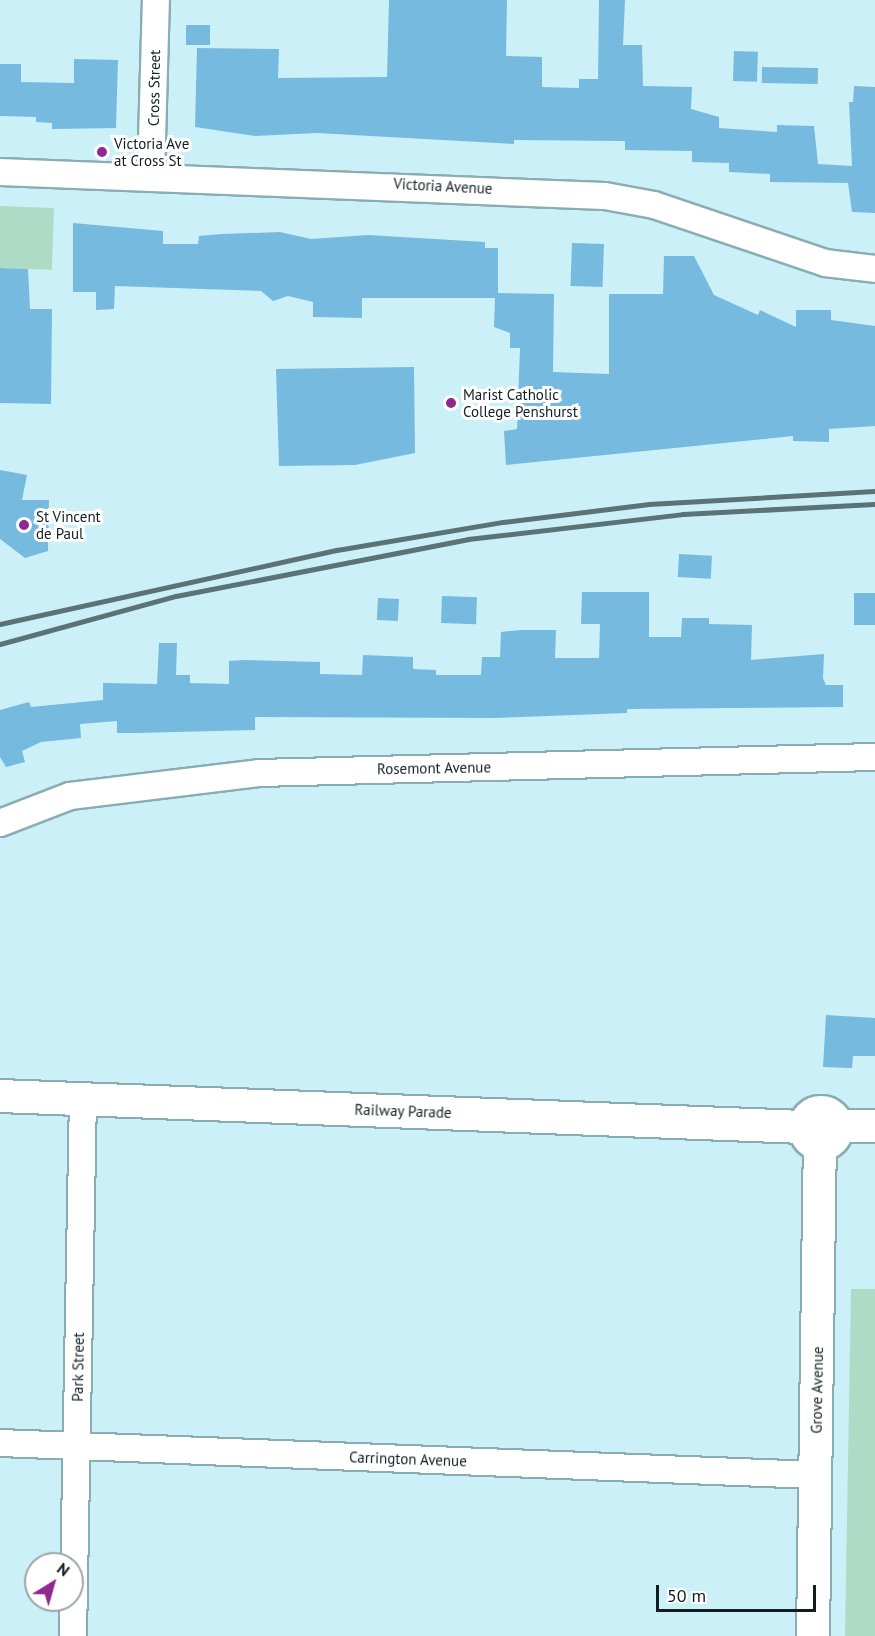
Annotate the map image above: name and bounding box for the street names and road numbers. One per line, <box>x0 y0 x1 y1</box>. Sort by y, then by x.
street label: Cross Street <box>144 50 164 126</box>
street label: Victoria Avenue <box>393 174 493 198</box>
street label: Rosemont Avenue <box>377 758 491 778</box>
street label: Railway Parade <box>354 1100 452 1122</box>
street label: Park Street <box>68 1332 88 1402</box>
street label: Grove Avenue <box>807 1346 827 1434</box>
street label: Carrington Avenue <box>349 1448 467 1470</box>

